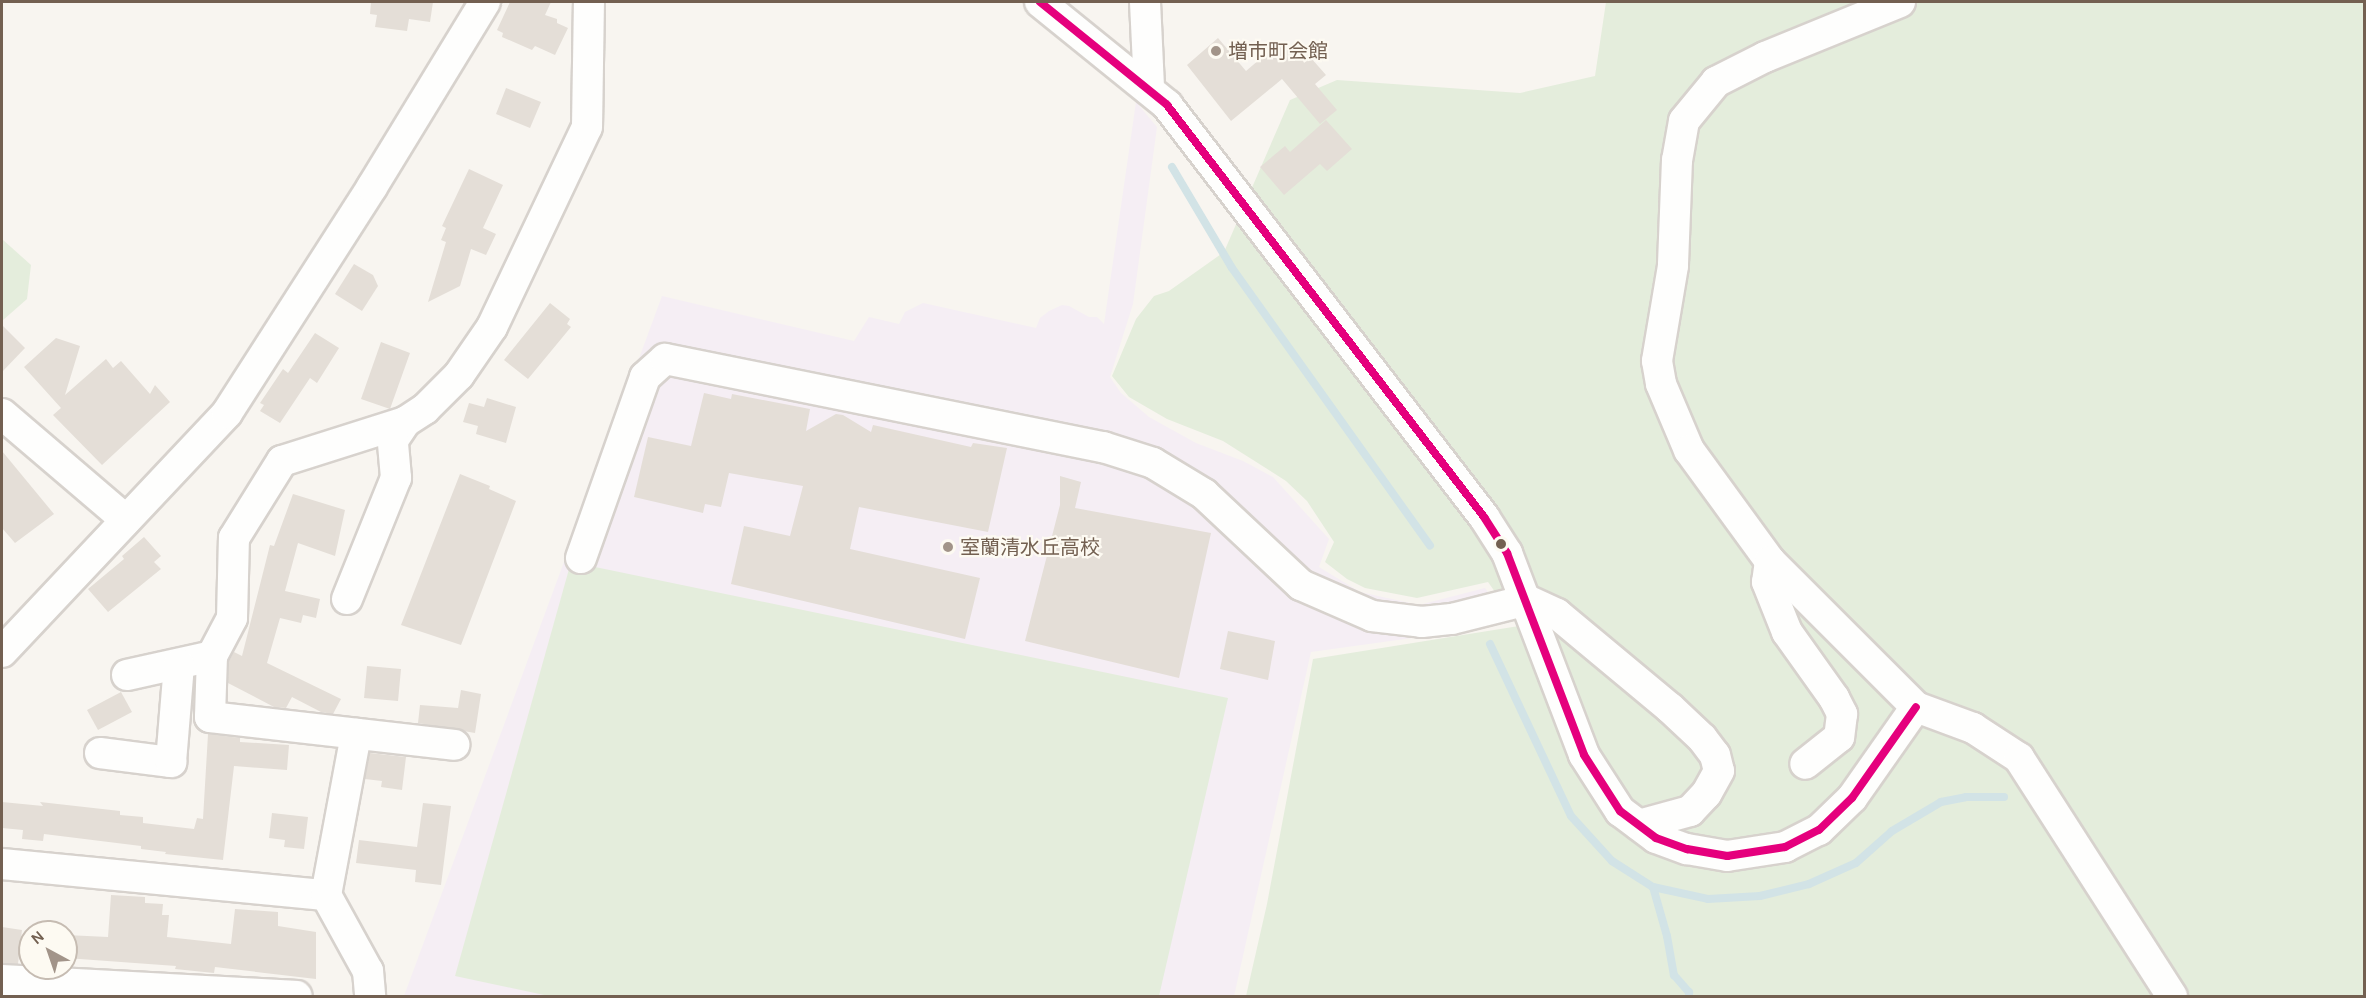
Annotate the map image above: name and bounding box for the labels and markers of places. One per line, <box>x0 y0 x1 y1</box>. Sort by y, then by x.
place label: 増市町会館 <box>1228 39 1328 63</box>
marker: 増市町会館 <box>1209 44 1223 58</box>
place label: 室蘭清水丘高校 <box>960 535 1100 559</box>
unlabelled marker <box>1495 538 1507 550</box>
marker: 室蘭清水丘高校 <box>941 540 955 554</box>

